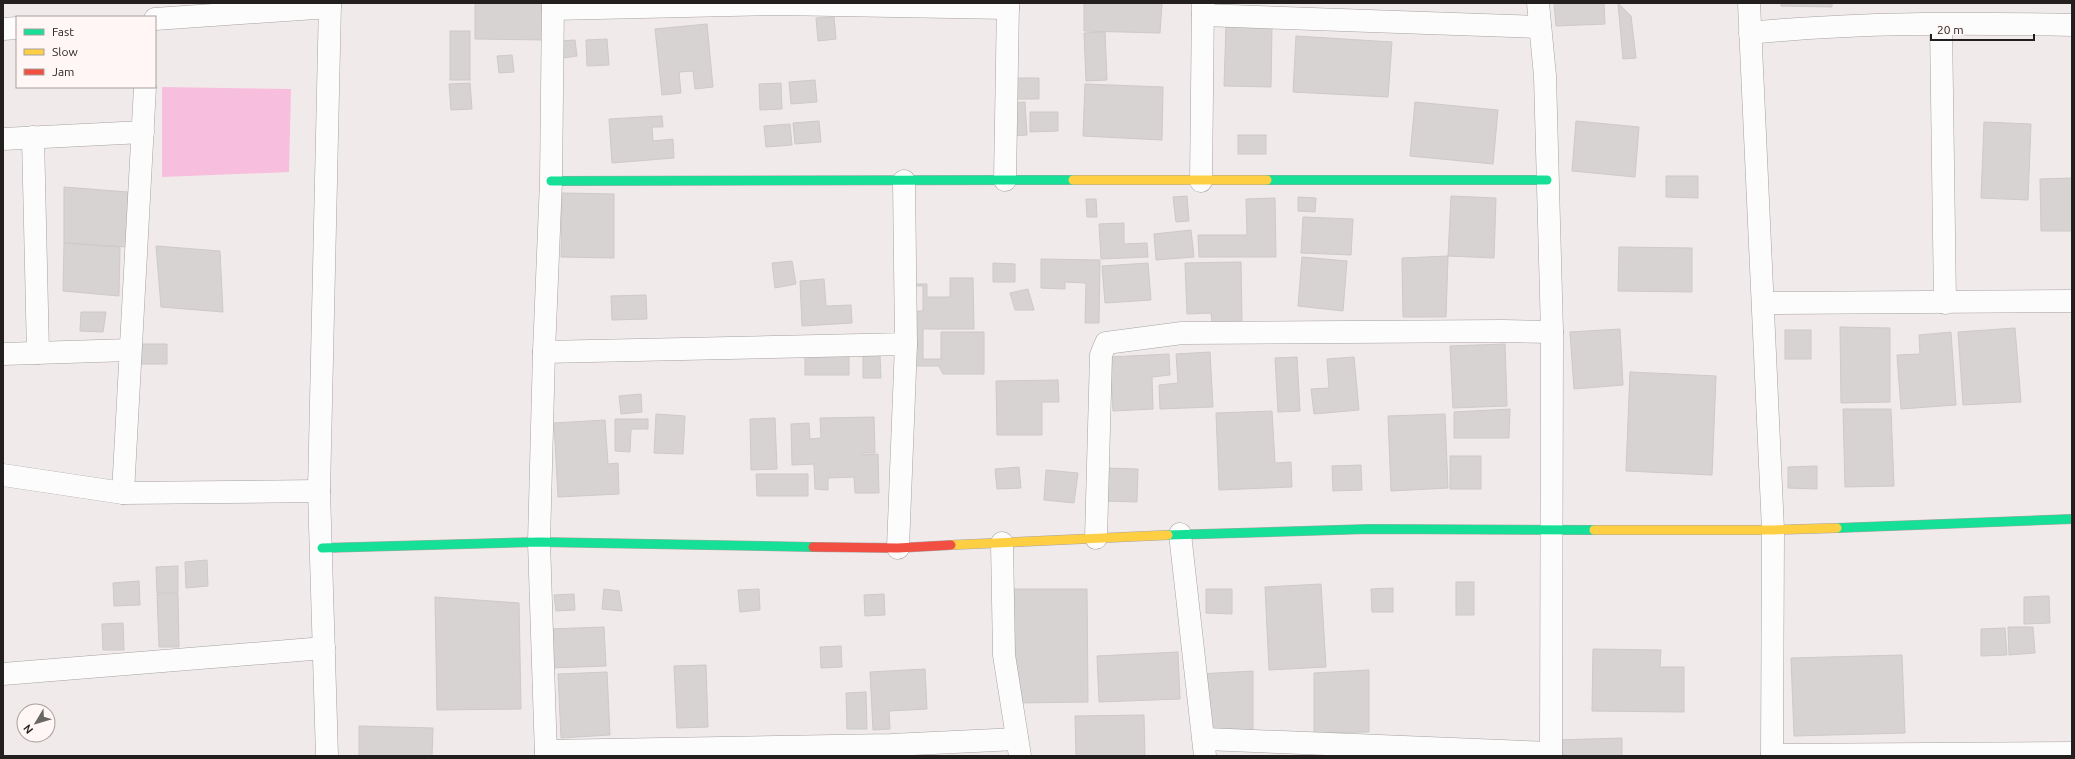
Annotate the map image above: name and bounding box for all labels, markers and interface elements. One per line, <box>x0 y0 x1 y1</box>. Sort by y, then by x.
legend <box>16 16 156 88</box>
scale bar <box>1931 16 2034 42</box>
text: 20 m <box>1937 23 1964 36</box>
text: Fast <box>52 25 74 38</box>
text: Slow <box>52 45 78 58</box>
text: Jam <box>52 65 74 78</box>
north arrow <box>16 703 56 743</box>
text: N <box>21 722 35 736</box>

